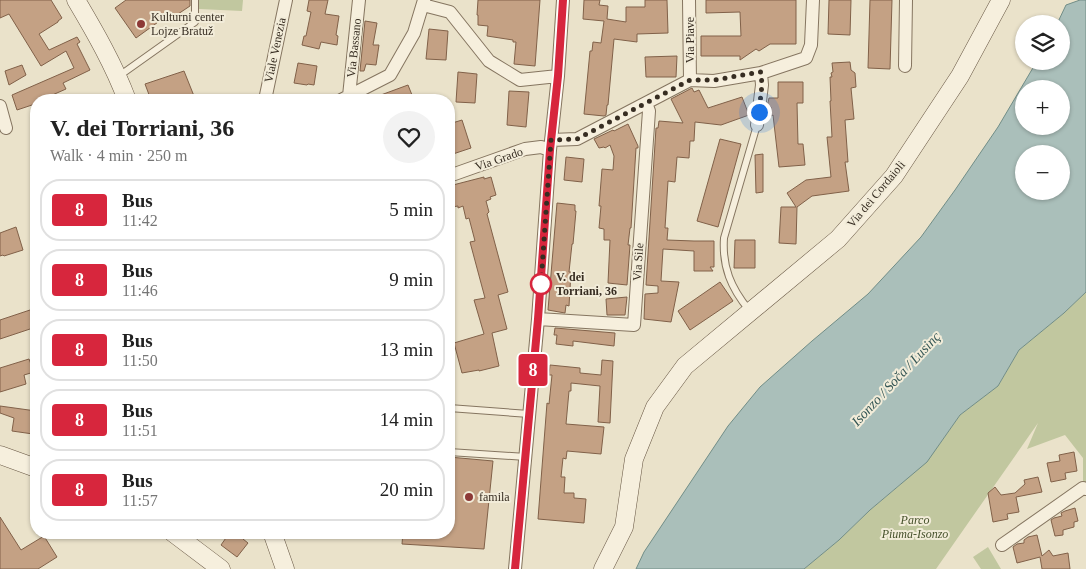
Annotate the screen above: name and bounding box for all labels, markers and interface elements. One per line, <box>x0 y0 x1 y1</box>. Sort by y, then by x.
place label: Kulturni center Lojze Bratuž <box>151 10 224 38</box>
map controls <box>1015 15 1070 200</box>
button: layers <box>1015 15 1070 70</box>
street label: Viale Venezia <box>261 16 289 84</box>
street label: Via Piave <box>683 17 697 63</box>
marker: Kulturni center Lojze Bratuž <box>135 18 147 30</box>
street label: Via Bassano <box>344 18 364 78</box>
button: + <box>1015 80 1070 135</box>
your location <box>747 100 772 125</box>
button: heart <box>383 111 435 163</box>
text: V. dei Torriani, 36 <box>50 115 234 141</box>
street label: Via Grado <box>473 144 525 174</box>
button: − <box>1015 145 1070 200</box>
text: Walk · 4 min · 250 m <box>50 147 187 164</box>
street label: Via dei Cordaioli <box>844 157 908 230</box>
text: Bus <box>122 190 153 211</box>
text: 5 min <box>389 199 433 220</box>
text: 8 <box>75 200 84 220</box>
text: 11:42 <box>122 212 158 229</box>
street label: Via Sile <box>630 242 646 282</box>
text: Bus <box>122 260 153 281</box>
text: 9 min <box>389 269 433 290</box>
text: 8 <box>75 270 84 290</box>
place label: V. dei Torriani, 36 <box>556 270 617 298</box>
marker: V. dei Torriani, 36 <box>530 273 552 295</box>
text: 11:46 <box>122 282 158 299</box>
water label: Isonzo / Soča / Lusinç <box>848 328 944 430</box>
text: Bus <box>122 330 153 351</box>
text: 13 min <box>380 339 433 360</box>
text: 8 <box>75 340 84 360</box>
text: 11:50 <box>122 352 158 369</box>
line badge: 8 <box>517 354 549 386</box>
text: 8 <box>529 360 538 380</box>
text: Bus <box>122 400 153 421</box>
text: 14 min <box>380 409 433 430</box>
text: 8 <box>75 410 84 430</box>
text: 11:51 <box>122 422 158 439</box>
text: Bus <box>122 470 153 491</box>
text: 20 min <box>380 479 433 500</box>
text: 8 <box>75 480 84 500</box>
place label: famila <box>479 490 510 504</box>
marker: famila <box>463 491 475 503</box>
text: 11:57 <box>122 492 158 509</box>
park label: Parco Piuma-Isonzo <box>881 513 948 541</box>

